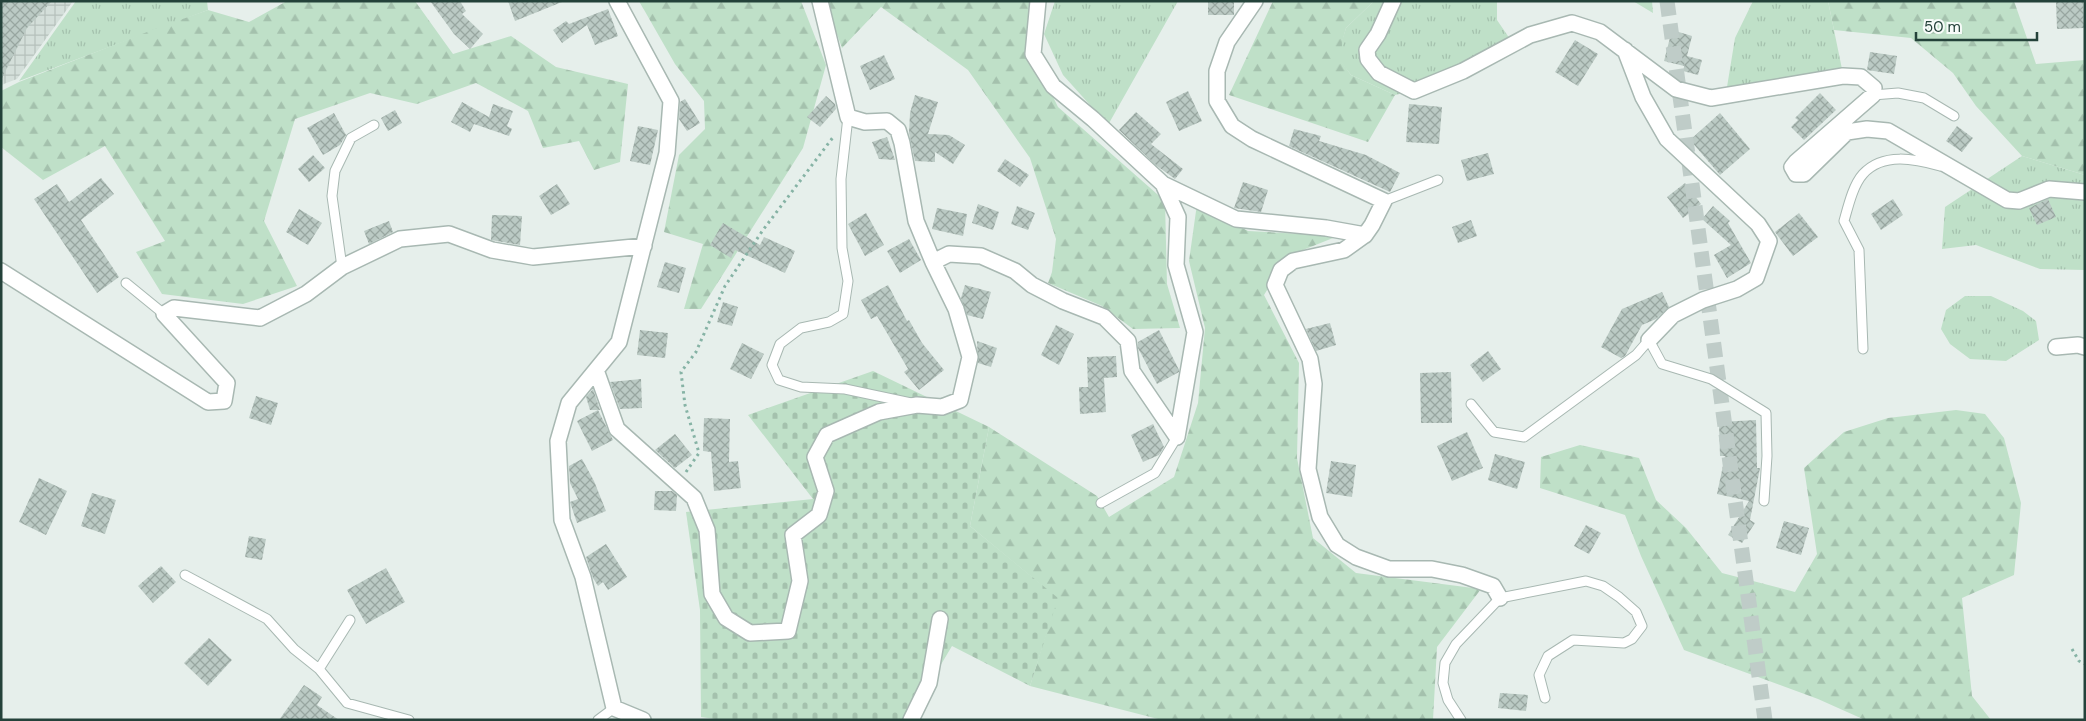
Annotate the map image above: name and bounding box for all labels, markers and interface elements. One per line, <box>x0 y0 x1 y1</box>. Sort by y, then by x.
scale bar <box>1916 10 2037 42</box>
text: 50 m <box>1924 17 1961 37</box>

